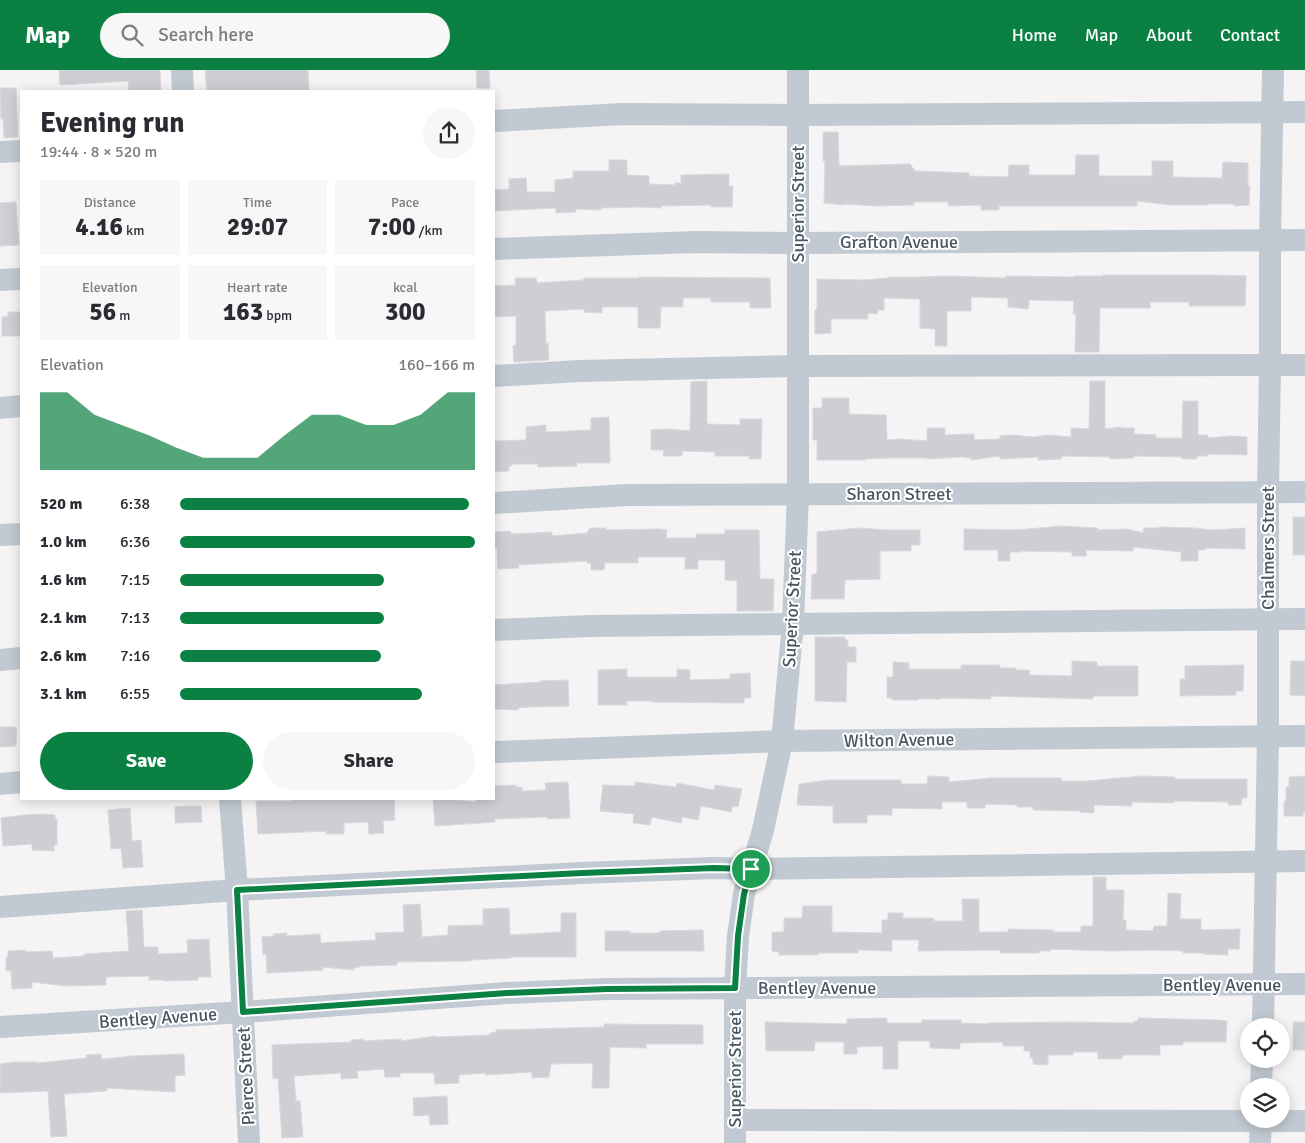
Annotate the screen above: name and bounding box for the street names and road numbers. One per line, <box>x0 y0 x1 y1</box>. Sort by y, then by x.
street label: Superior Street <box>787 145 809 263</box>
street label: Grafton Avenue <box>840 231 958 253</box>
street label: Sharon Street <box>846 483 952 505</box>
street label: Chalmers Street <box>1257 486 1279 610</box>
street label: Superior Street <box>778 550 806 668</box>
street label: Wilton Avenue <box>843 728 955 752</box>
street label: Bentley Avenue <box>1163 974 1281 996</box>
street label: Bentley Avenue <box>758 977 876 999</box>
street label: Bentley Avenue <box>98 1003 218 1033</box>
street label: Superior Street <box>724 1010 746 1128</box>
street label: Pierce Street <box>232 1026 260 1126</box>

